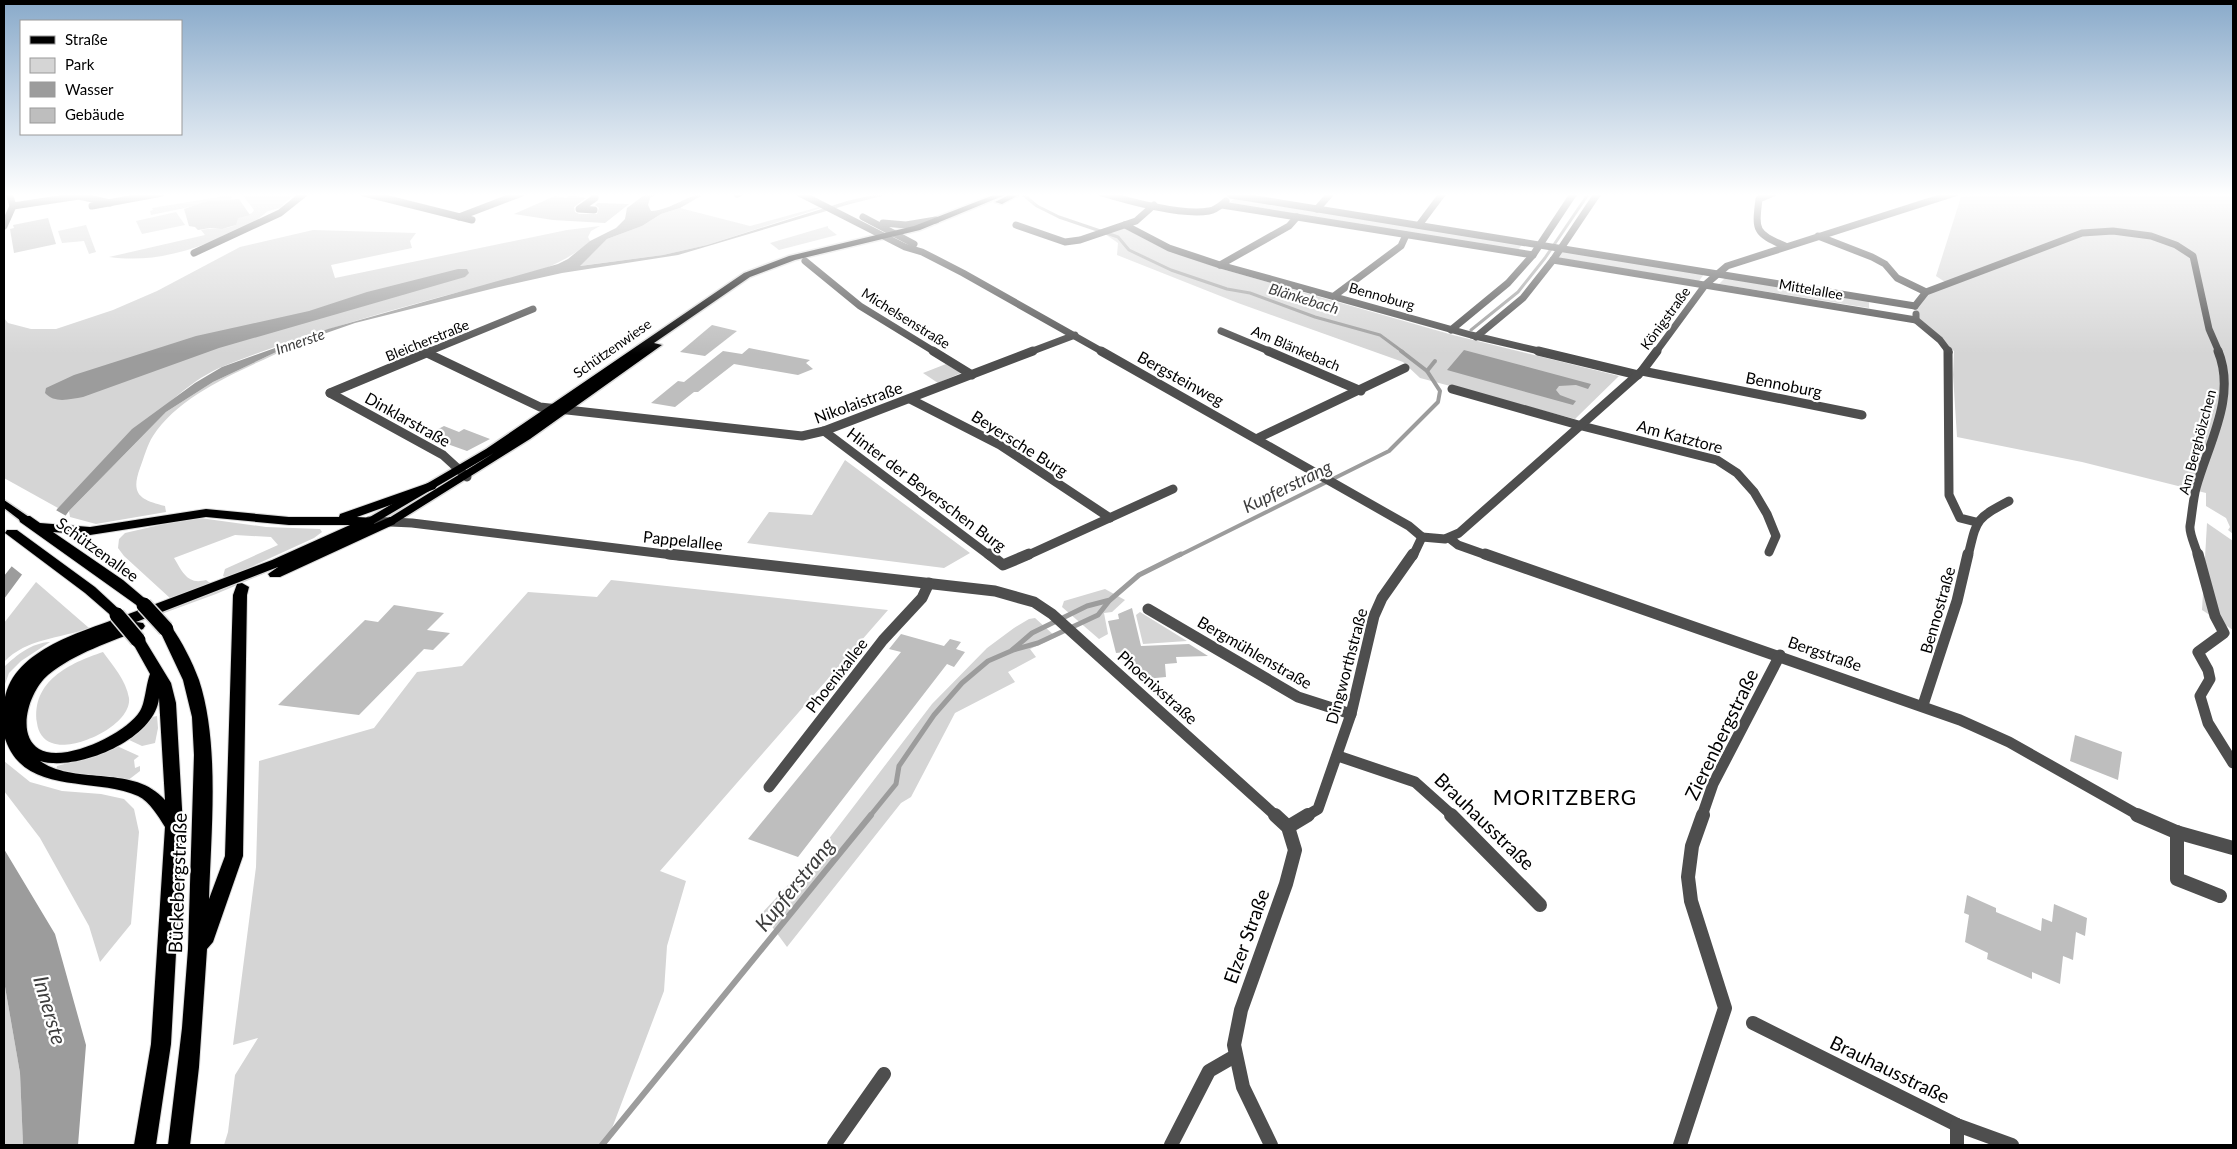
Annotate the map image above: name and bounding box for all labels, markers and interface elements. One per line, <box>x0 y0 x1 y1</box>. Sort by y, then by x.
legend <box>20 20 182 135</box>
text: Straße <box>65 30 108 48</box>
text: Park <box>65 55 95 73</box>
text: Wasser <box>65 80 114 98</box>
text: Gebäude <box>65 105 124 123</box>
street label: Mittelallee <box>1778 275 1844 303</box>
street label: Bennoburg <box>1347 278 1417 314</box>
water label: Blänkebach <box>1267 279 1341 317</box>
street label: Königstraße <box>1636 283 1694 353</box>
street label: Michelsenstraße <box>859 284 953 352</box>
street label: Schützenwiese <box>570 315 654 381</box>
street label: Bleicherstraße <box>383 316 471 364</box>
street label: Am Blänkebach <box>1249 322 1343 374</box>
water label: Innerste <box>273 324 327 358</box>
street label: Bergsteinweg <box>1135 347 1227 409</box>
street label: Bennoburg <box>1744 367 1824 401</box>
street label: Nikolaistraße <box>811 377 905 427</box>
street label: Dinklarstraße <box>362 388 454 450</box>
street label: Am Berghölzchen <box>2175 388 2219 496</box>
street label: Beyersche Burg <box>968 406 1072 480</box>
street label: Am Katztore <box>1635 415 1725 457</box>
street label: Hinter der Beyerschen Burg <box>844 423 1010 555</box>
water label: Kupferstrang <box>1239 455 1335 517</box>
street label: Schützenallee <box>53 513 143 585</box>
street label: Pappelallee <box>642 526 724 554</box>
street label: Bennostraße <box>1916 564 1958 656</box>
street label: Dingworthstraße <box>1321 606 1371 726</box>
street label: Bergmühlenstraße <box>1194 612 1316 692</box>
street label: Bergstraße <box>1786 632 1864 674</box>
street label: Phoenixallee <box>801 634 871 716</box>
street label: Phoenixstraße <box>1114 646 1202 728</box>
street label: Zierenbergstraße <box>1679 665 1763 803</box>
street label: Brauhausstraße <box>1430 768 1540 874</box>
district label: MORITZBERG <box>1493 784 1637 809</box>
street label: Bückebergstraße <box>163 812 191 954</box>
water label: Kupferstrang <box>749 832 840 936</box>
street label: Elzer Straße <box>1218 885 1274 987</box>
water label: Innerste <box>29 973 73 1047</box>
street label: Brauhausstraße <box>1827 1030 1953 1108</box>

